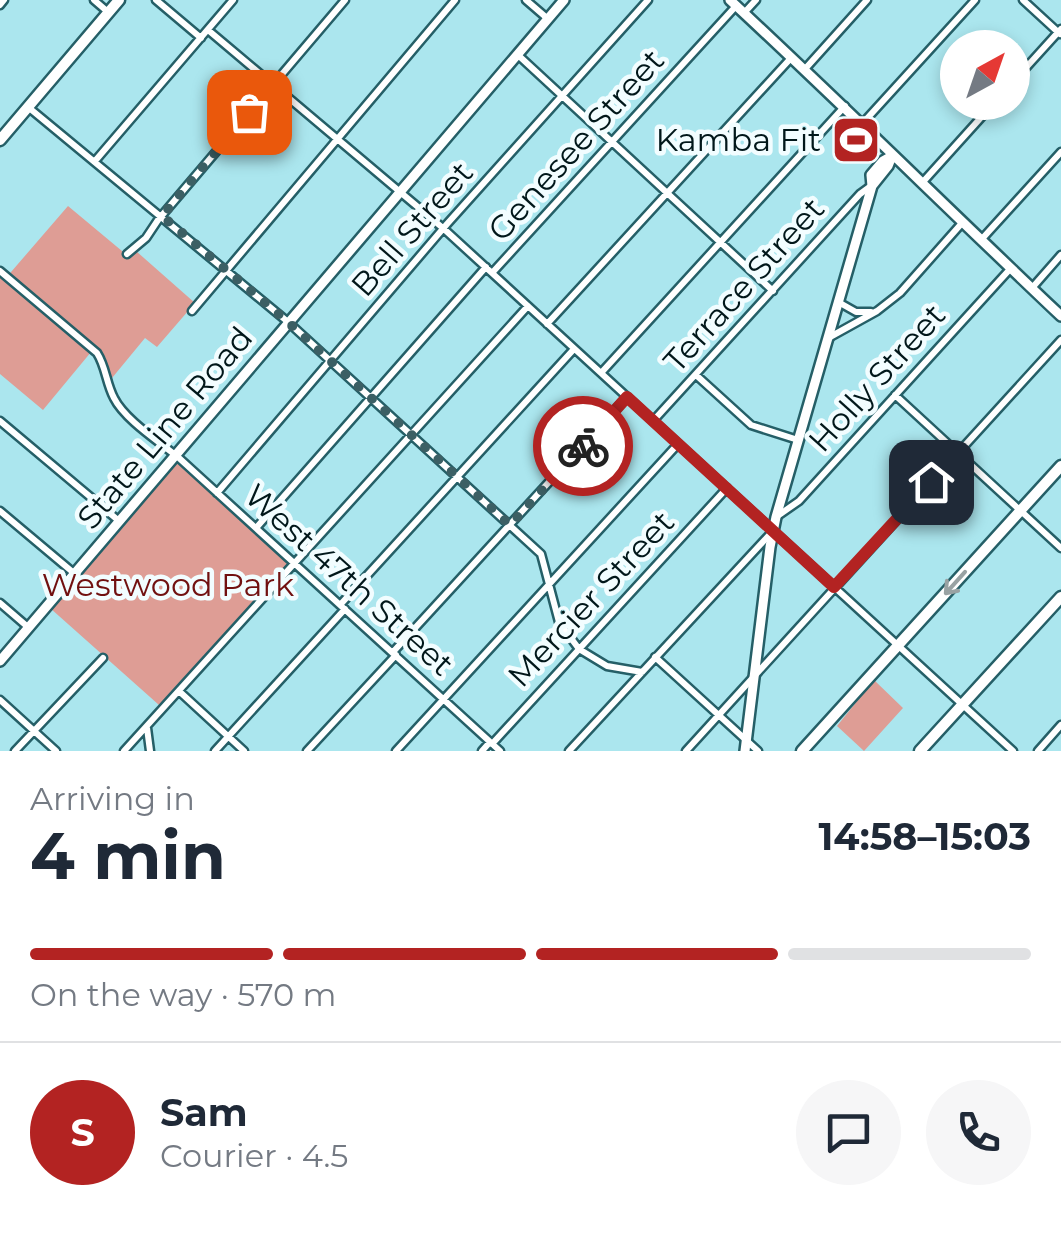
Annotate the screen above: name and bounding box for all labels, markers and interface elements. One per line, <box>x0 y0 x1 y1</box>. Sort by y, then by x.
north arrow <box>940 30 1030 120</box>
map controls <box>940 30 1030 120</box>
street label: Genesee Street <box>479 41 672 249</box>
pin <box>207 70 292 155</box>
icon: bag <box>222 85 277 140</box>
sports icon: Kamba Fit <box>830 114 882 166</box>
place label: Kamba Fit <box>655 120 821 159</box>
street label: Bell Street <box>343 153 481 304</box>
street label: Terrace Street <box>655 189 832 380</box>
street label: Holly Street <box>800 296 953 460</box>
street label: State Line Road <box>69 319 260 537</box>
courier <box>533 396 633 496</box>
icon: bike <box>556 419 611 474</box>
pin <box>889 440 974 525</box>
icon: home <box>904 455 959 510</box>
street label: West 47th Street <box>237 476 462 684</box>
street label: Mercier Street <box>499 503 682 695</box>
park label: Westwood Park <box>42 565 294 604</box>
one-way arrow <box>944 570 967 595</box>
text: Arriving in <box>30 779 195 818</box>
text: 14:58–15:03 <box>818 813 1031 860</box>
text: 4 min <box>30 816 226 895</box>
text: On the way · 570 m <box>30 975 337 1014</box>
button: chat <box>796 1080 901 1185</box>
button: phone <box>926 1080 1031 1185</box>
text: Sam <box>160 1089 248 1136</box>
text: S <box>70 1109 95 1156</box>
text: Courier · 4.5 <box>160 1136 348 1175</box>

